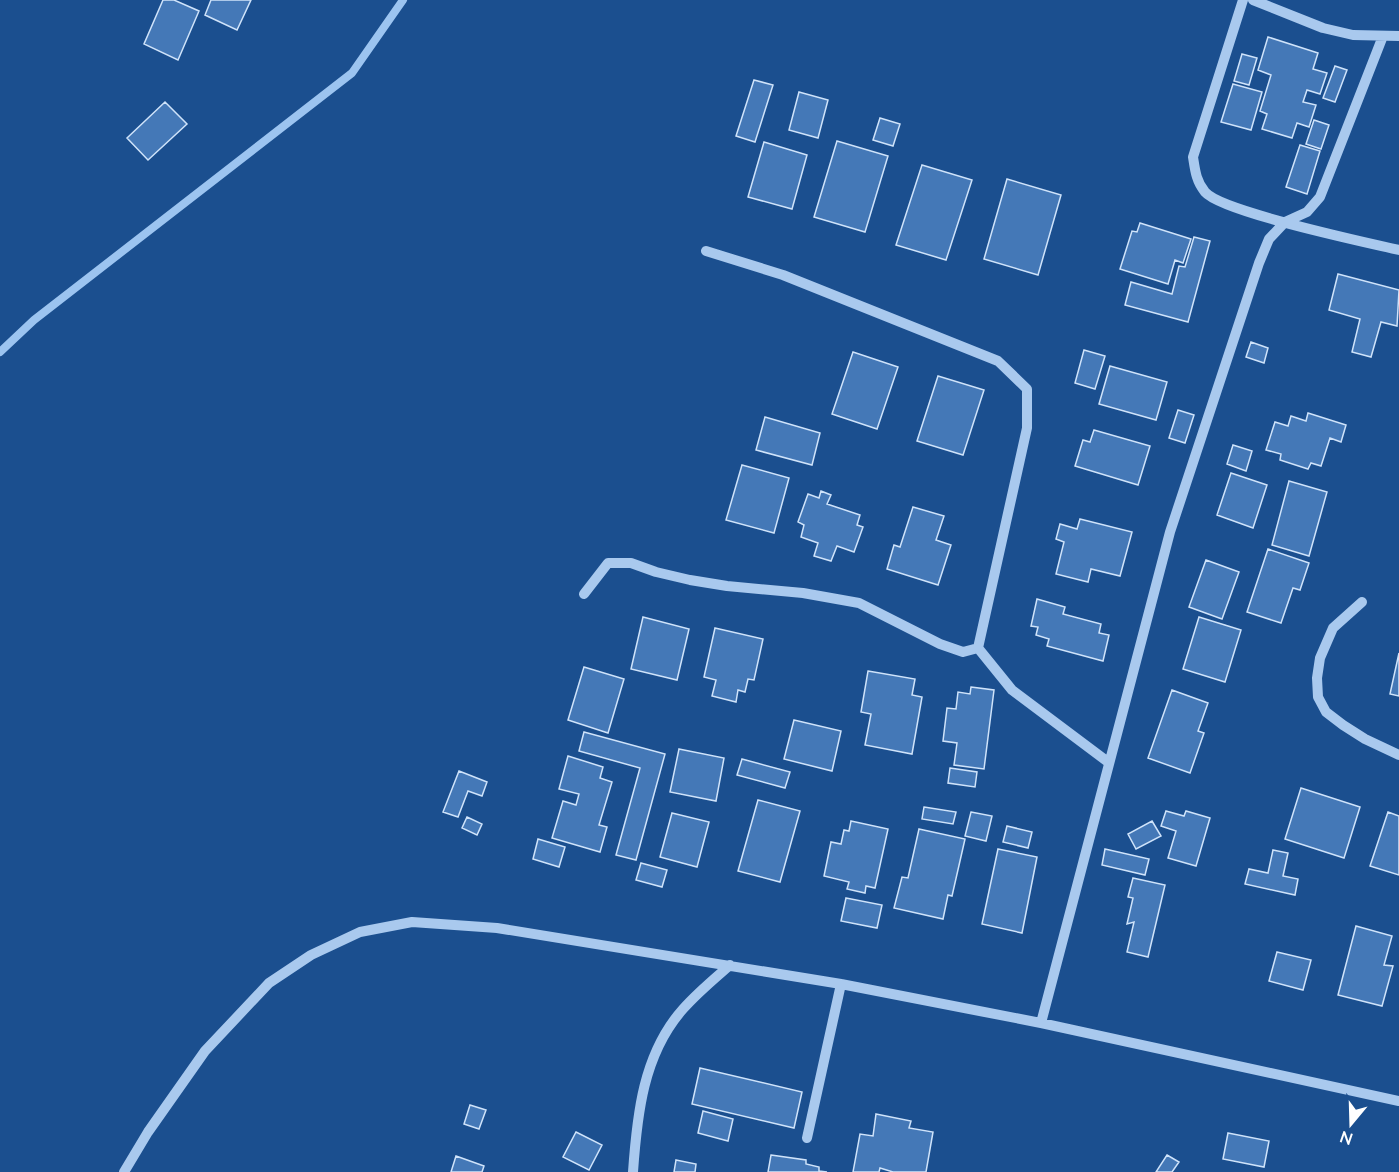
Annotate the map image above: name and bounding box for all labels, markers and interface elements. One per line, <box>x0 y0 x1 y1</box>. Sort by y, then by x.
north arrow <box>1321 1094 1381 1154</box>
text: N <box>1337 1128 1355 1150</box>

